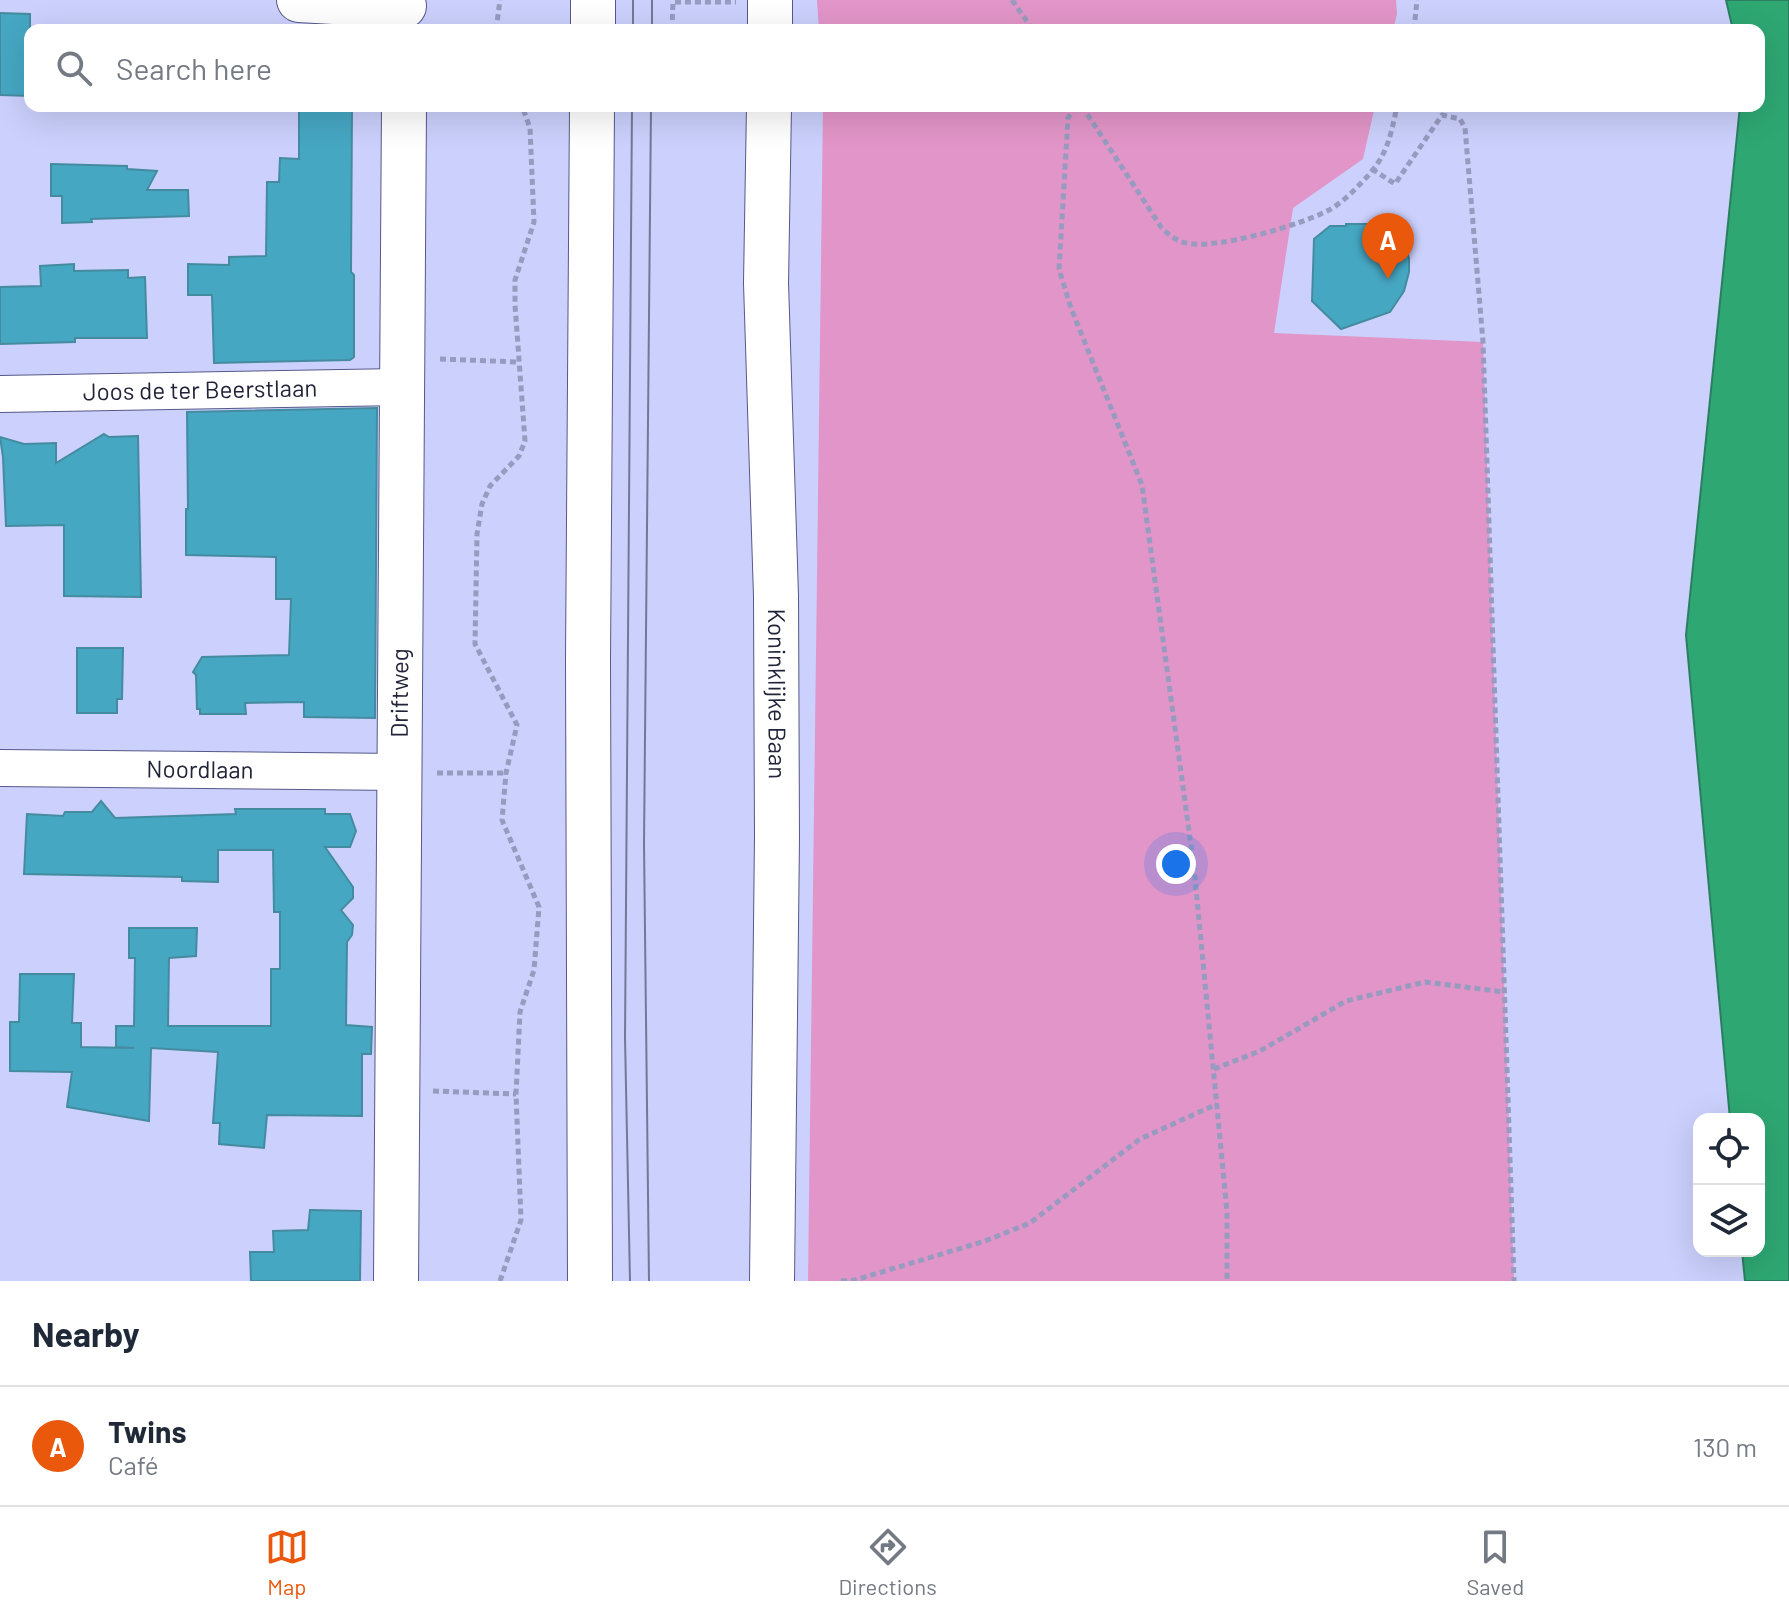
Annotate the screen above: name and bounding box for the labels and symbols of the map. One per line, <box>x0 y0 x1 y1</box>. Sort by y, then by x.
pin: A <box>1362 213 1414 279</box>
street label: Joos de ter Beerstlaan <box>82 372 317 406</box>
street label: Koninklijke Baan <box>763 608 793 779</box>
street label: Driftweg <box>384 648 413 738</box>
street label: Noordlaan <box>146 753 254 784</box>
your location <box>1156 844 1196 884</box>

